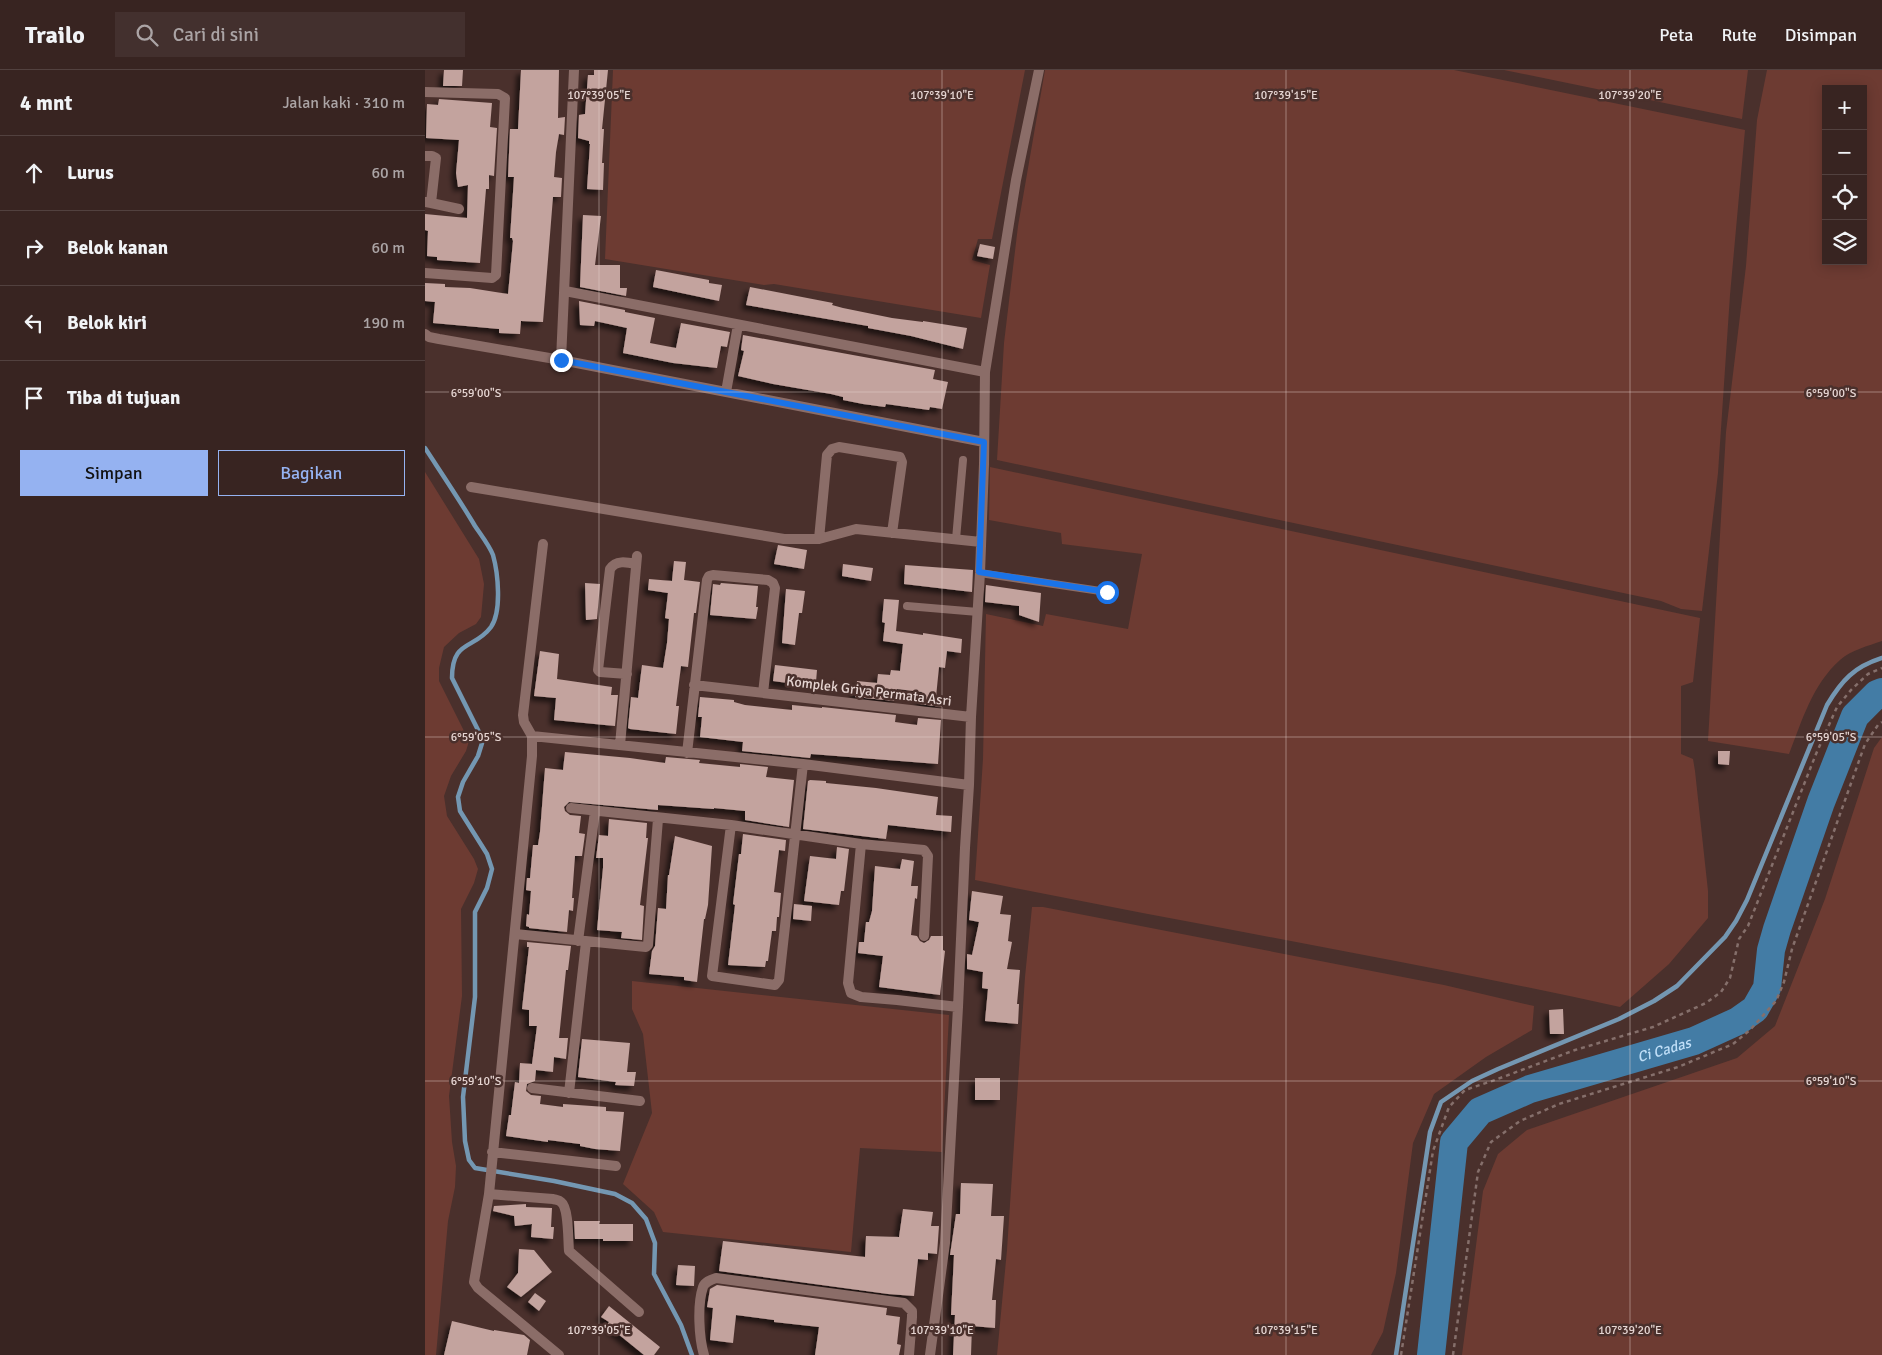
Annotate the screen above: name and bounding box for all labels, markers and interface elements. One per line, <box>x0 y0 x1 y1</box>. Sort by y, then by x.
search box <box>115 12 465 57</box>
text: Trailo <box>25 20 85 50</box>
icon: search <box>133 21 161 49</box>
text: Cari di sini <box>173 23 259 47</box>
text: Peta <box>1659 24 1693 46</box>
text: Rute <box>1721 24 1757 46</box>
text: Disimpan <box>1785 24 1857 46</box>
map controls <box>1822 85 1867 265</box>
button: + <box>1822 85 1867 130</box>
text: 107°39'05"E <box>567 88 631 103</box>
text: 107°39'10"E <box>910 88 974 103</box>
text: 107°39'15"E <box>1254 88 1318 103</box>
text: 107°39'20"E <box>1598 88 1662 103</box>
text: 4 mnt <box>20 90 72 116</box>
text: Jalan kaki · 310 m <box>283 93 405 113</box>
button: − <box>1822 130 1867 175</box>
icon: ahead <box>20 159 48 187</box>
text: Lurus <box>67 161 114 185</box>
text: 60 m <box>371 163 405 183</box>
button: locate <box>1822 175 1867 220</box>
button: layers <box>1822 220 1867 265</box>
icon: right <box>20 234 48 262</box>
text: Belok kanan <box>67 236 168 260</box>
text: 60 m <box>371 238 405 258</box>
icon: left <box>20 309 48 337</box>
text: Belok kiri <box>67 311 147 335</box>
text: 190 m <box>363 313 405 333</box>
route end <box>550 349 573 372</box>
icon: arrive <box>20 384 48 412</box>
text: Tiba di tujuan <box>67 386 180 410</box>
text: 6°59'00"S <box>451 386 502 401</box>
text: 6°59'00"S <box>1806 386 1857 401</box>
button: Simpan <box>20 450 208 496</box>
button: Bagikan <box>218 450 405 496</box>
route start <box>1096 581 1119 604</box>
street label: Komplek Griya Permata Asri <box>785 672 953 710</box>
text: 6°59'05"S <box>451 730 502 745</box>
text: 6°59'05"S <box>1806 730 1857 745</box>
water label: Ci Cadas <box>1635 1033 1694 1066</box>
text: 6°59'10"S <box>451 1074 502 1089</box>
text: 6°59'10"S <box>1806 1074 1857 1089</box>
text: 107°39'05"E <box>567 1323 631 1338</box>
text: 107°39'10"E <box>910 1323 974 1338</box>
text: 107°39'15"E <box>1254 1323 1318 1338</box>
text: 107°39'20"E <box>1598 1323 1662 1338</box>

